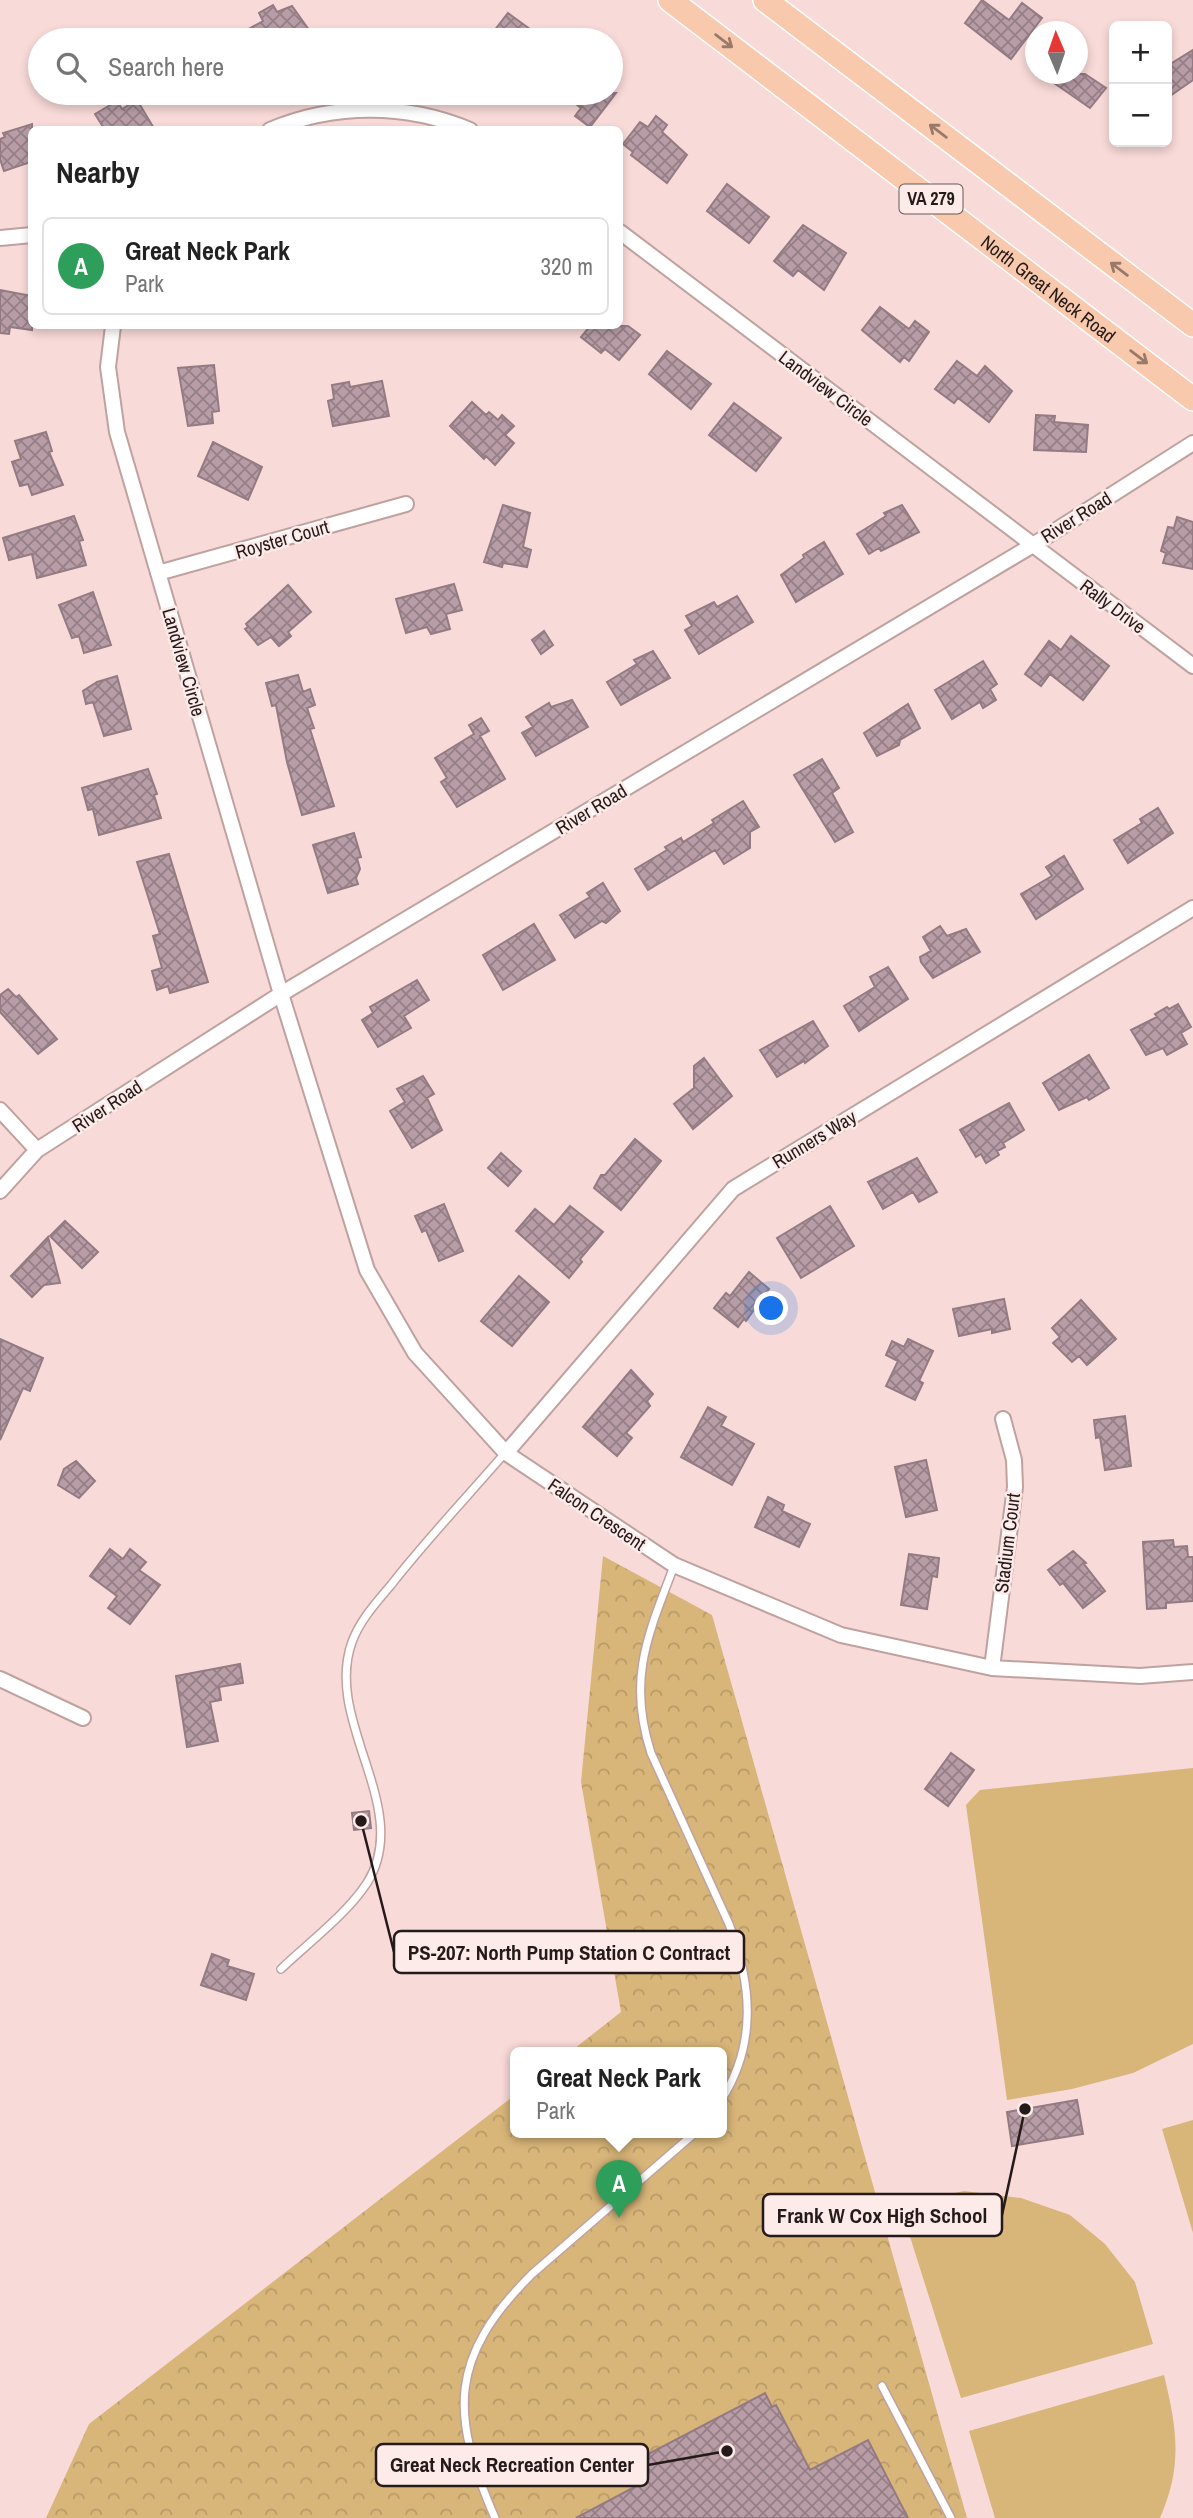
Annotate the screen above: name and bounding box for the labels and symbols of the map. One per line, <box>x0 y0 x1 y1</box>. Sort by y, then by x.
north arrow <box>1025 21 1088 84</box>
one-way arrow <box>714 34 733 49</box>
one-way arrow <box>929 124 948 139</box>
road number: VA 279 <box>900 184 962 214</box>
street label: North Great Neck Road <box>976 229 1121 348</box>
one-way arrow <box>1110 262 1129 277</box>
street label: Landview Circle <box>774 344 878 432</box>
one-way arrow <box>1129 350 1147 365</box>
street label: River Road <box>1036 485 1116 549</box>
street label: Royster Court <box>232 513 332 565</box>
street label: Rally Drive <box>1075 573 1151 639</box>
street label: Landview Circle <box>156 605 212 719</box>
street label: River Road <box>551 778 631 840</box>
street label: River Road <box>67 1074 147 1138</box>
street label: Runners Way <box>767 1104 861 1174</box>
your location <box>754 1291 788 1325</box>
street label: Falcon Crescent <box>543 1472 652 1557</box>
street label: Stadium Court <box>988 1491 1026 1594</box>
callout: PS-207: North Pump Station C Contract <box>394 1931 744 1973</box>
text: PS-207: North Pump Station C Contract <box>408 1938 730 1967</box>
pin: A <box>596 2160 642 2218</box>
callout: Frank W Cox High School <box>763 2194 1002 2236</box>
text: Frank W Cox High School <box>777 2201 987 2230</box>
callout: Great Neck Recreation Center <box>376 2444 648 2486</box>
text: Great Neck Recreation Center <box>390 2450 634 2479</box>

